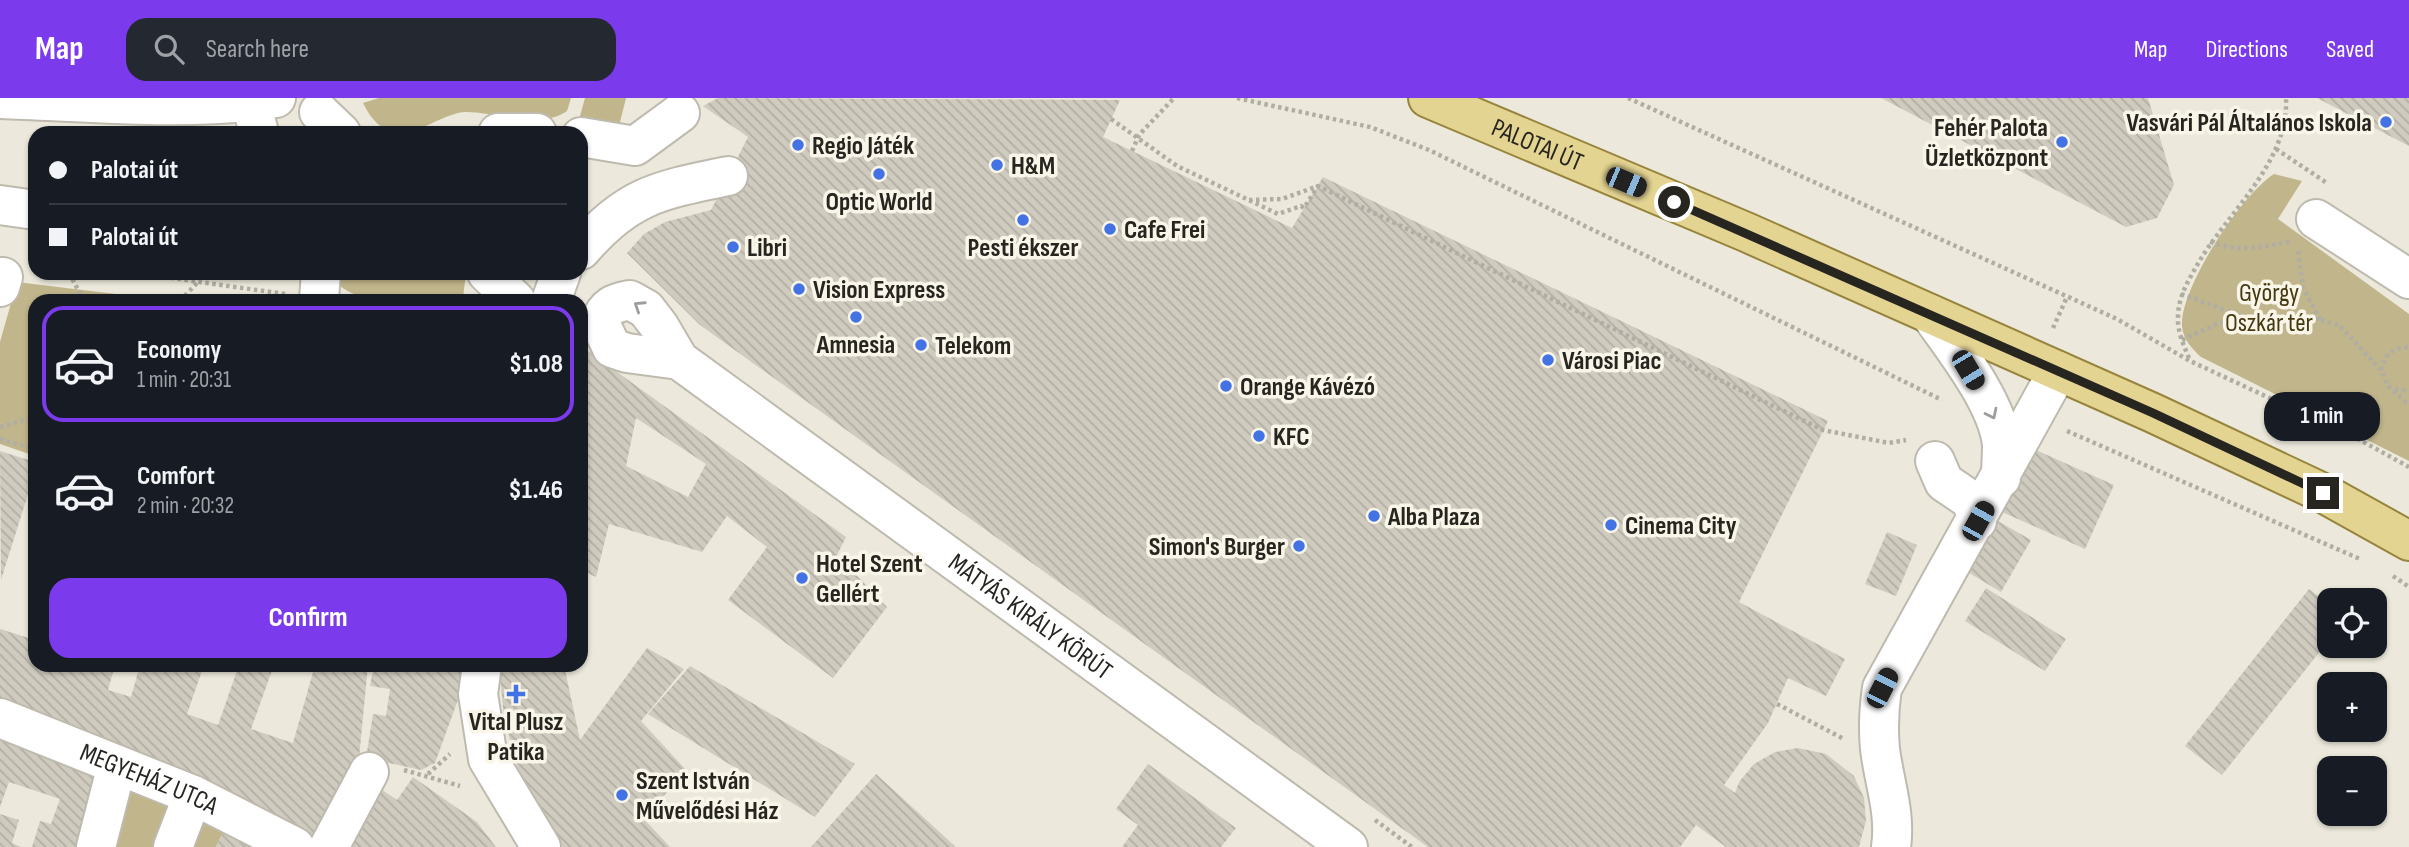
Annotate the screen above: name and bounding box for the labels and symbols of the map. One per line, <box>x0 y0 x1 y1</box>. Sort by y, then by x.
place label: Vasvári Pál Általános Iskola <box>2126 108 2372 139</box>
street label: PALOTAI ÚT <box>1487 113 1588 179</box>
place label: Fehér Palota Üzletközpont <box>1925 113 2048 174</box>
marker: Vasvári Pál Általános Iskola <box>2378 114 2394 130</box>
place label: Regio Játék <box>812 131 914 162</box>
marker: Fehér Palota Üzletközpont <box>2054 134 2070 150</box>
marker: Regio Játék <box>790 137 806 153</box>
place label: H&M <box>1011 151 1055 182</box>
marker: H&M <box>989 157 1005 173</box>
car <box>1603 164 1650 200</box>
marker: Optic World <box>871 166 887 182</box>
route start <box>1658 186 1690 218</box>
place label: Optic World <box>825 187 933 218</box>
marker: Pesti ékszer <box>1015 212 1031 228</box>
place label: Cafe Frei <box>1124 215 1205 246</box>
marker: Cafe Frei <box>1102 221 1118 237</box>
place label: Libri <box>747 233 787 264</box>
place label: Pesti ékszer <box>968 233 1078 264</box>
marker: Libri <box>725 239 741 255</box>
place label: Vision Express <box>813 275 945 306</box>
park label: György Oszkár tér <box>2225 278 2314 339</box>
marker: Vision Express <box>791 281 807 297</box>
one-way arrow <box>634 302 647 315</box>
marker: Amnesia <box>848 309 864 325</box>
place label: Amnesia <box>816 330 895 361</box>
place label: Telekom <box>935 331 1011 362</box>
marker: Telekom <box>913 337 929 353</box>
place label: Városi Piac <box>1562 346 1662 377</box>
car <box>1949 347 1988 393</box>
marker: Városi Piac <box>1540 352 1556 368</box>
place label: Orange Kávézó <box>1240 372 1375 403</box>
marker: Orange Kávézó <box>1218 378 1234 394</box>
callout: 1 min <box>2265 392 2381 440</box>
one-way arrow <box>1983 407 1997 419</box>
place label: KFC <box>1273 422 1310 453</box>
marker: KFC <box>1251 428 1267 444</box>
route end <box>2307 477 2339 509</box>
car <box>1959 498 1998 544</box>
place label: Alba Plaza <box>1387 502 1480 533</box>
marker: Alba Plaza <box>1366 508 1382 524</box>
place label: Cinema City <box>1625 511 1737 542</box>
marker: Cinema City <box>1603 517 1619 533</box>
place label: Simon's Burger <box>1149 532 1285 563</box>
marker: Simon's Burger <box>1291 538 1307 554</box>
street label: MÁTYÁS KIRÁLY KÖRÚT <box>942 548 1118 687</box>
place label: Hotel Szent Gellért <box>816 549 923 610</box>
marker: Hotel Szent Gellért <box>794 570 810 586</box>
car <box>1864 665 1901 711</box>
marker: Vital Plusz Patika <box>508 686 524 702</box>
place label: Vital Plusz Patika <box>469 707 563 768</box>
street label: MEGYEHÁZ UTCA <box>75 738 224 823</box>
place label: Szent István Művelődési Ház <box>636 766 778 827</box>
marker: Szent István Művelődési Ház <box>614 787 630 803</box>

